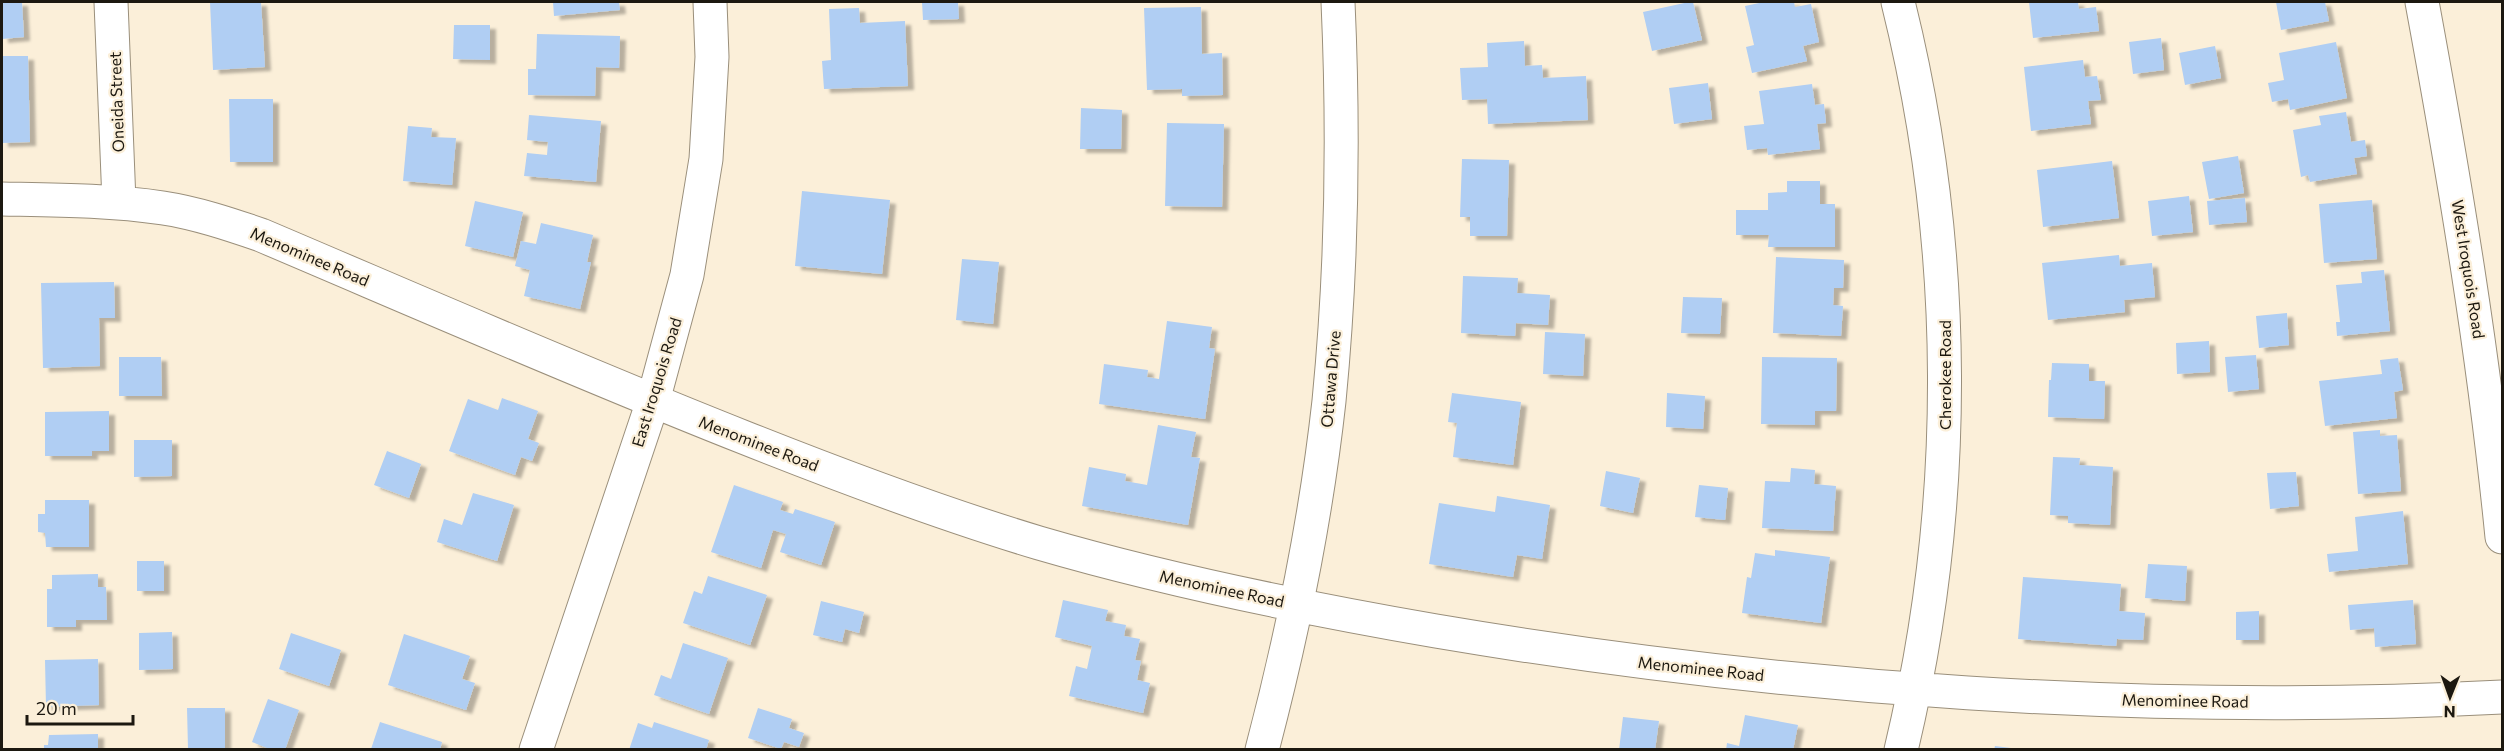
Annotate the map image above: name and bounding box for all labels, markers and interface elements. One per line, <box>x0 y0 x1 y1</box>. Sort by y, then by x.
street label: Oneida Street <box>105 51 127 153</box>
street label: West Iroquois Road <box>2449 198 2489 340</box>
street label: Menominee Road <box>248 222 372 290</box>
street label: East Iroquois Road <box>627 315 685 449</box>
street label: Cherokee Road <box>1935 320 1954 430</box>
street label: Ottawa Drive <box>1316 330 1344 428</box>
street label: Menominee Road <box>696 411 822 475</box>
street label: Menominee Road <box>1158 566 1286 610</box>
street label: Menominee Road <box>1637 652 1765 684</box>
north arrow <box>2420 667 2480 727</box>
scale bar <box>27 688 134 726</box>
street label: Menominee Road <box>2121 689 2249 711</box>
text: 20 m <box>36 697 77 719</box>
text: N <box>2444 703 2456 722</box>

